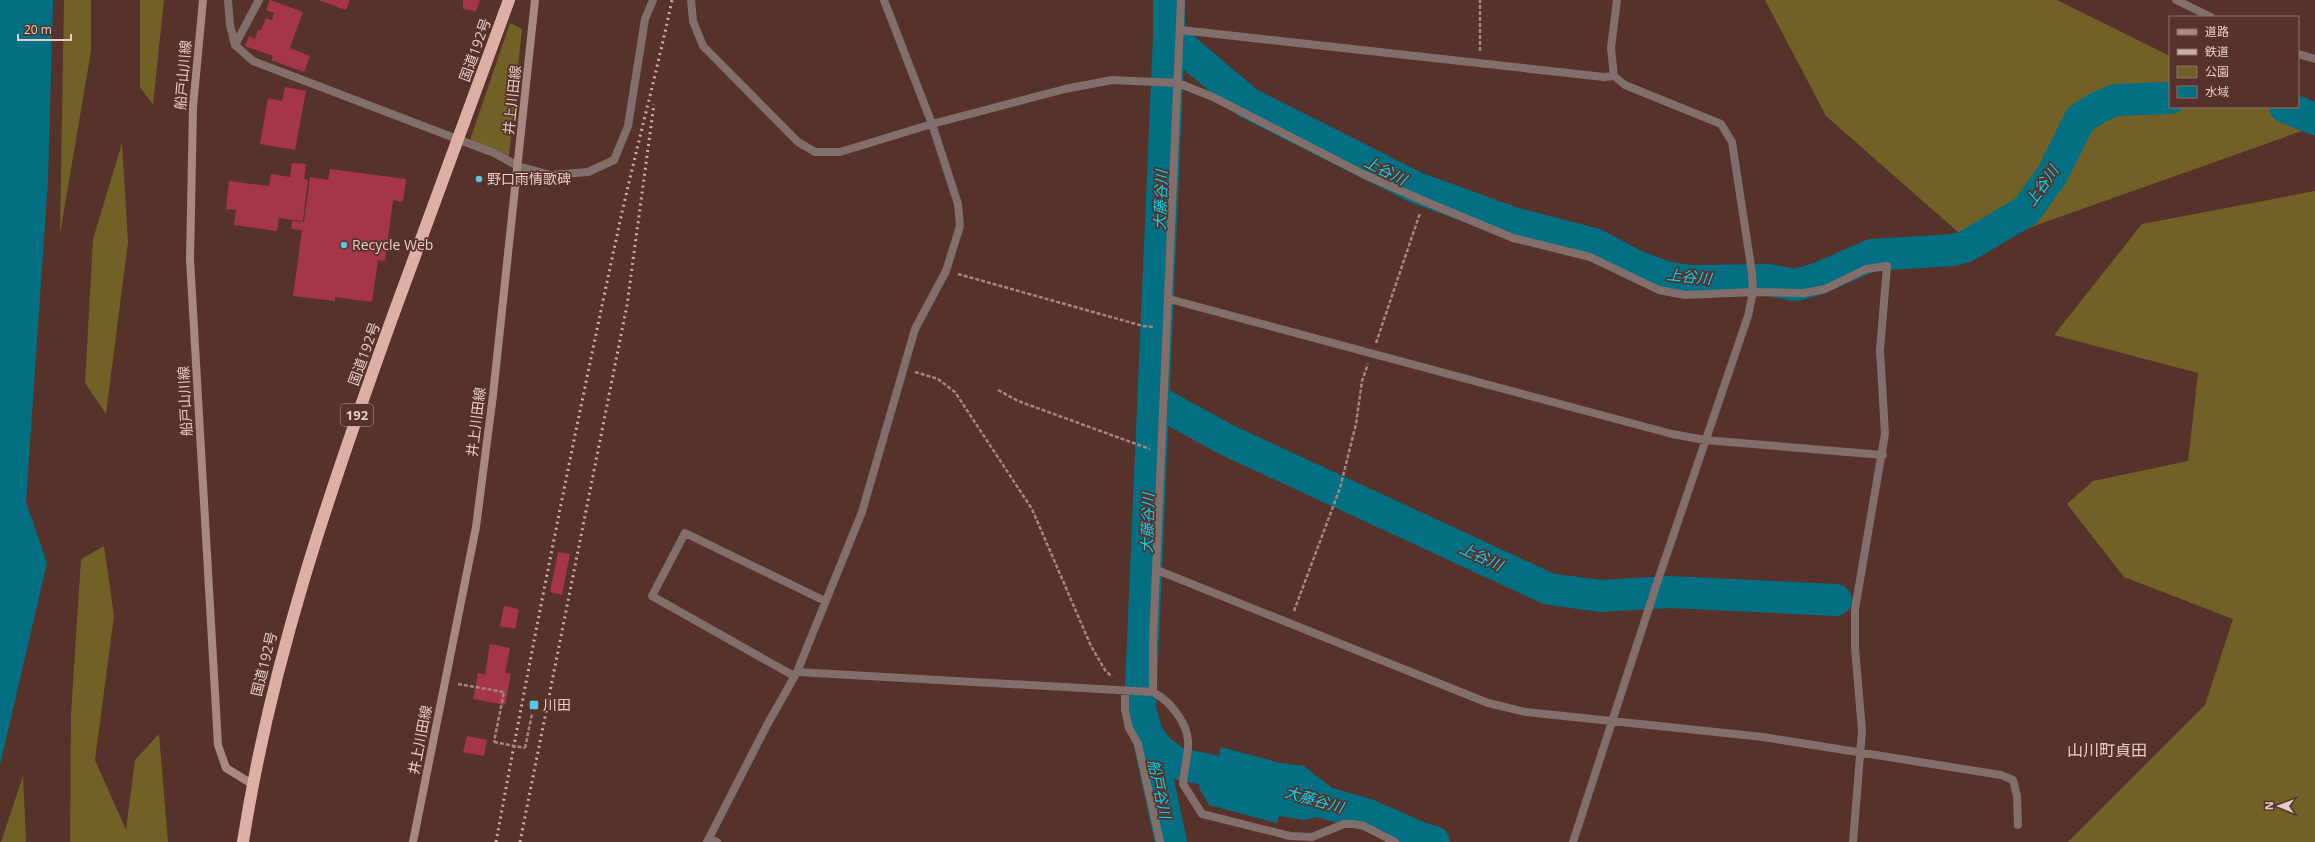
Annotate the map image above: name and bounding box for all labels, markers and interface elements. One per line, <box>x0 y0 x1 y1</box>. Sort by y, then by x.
scale bar <box>18 16 71 42</box>
street label: 国道192号 <box>454 16 495 84</box>
legend <box>2169 16 2299 108</box>
text: 20 m <box>24 21 52 38</box>
text: 道路 <box>2205 23 2229 40</box>
street label: 船戸山川線 <box>170 39 195 111</box>
text: 鉄道 <box>2205 43 2229 60</box>
text: 公園 <box>2205 63 2229 80</box>
street label: 井上川田線 <box>498 64 525 136</box>
text: 水域 <box>2205 83 2229 100</box>
water label: 上谷川 <box>1361 151 1412 190</box>
water label: 上谷川 <box>2020 160 2063 210</box>
water label: 大藤谷川 <box>1149 168 1171 230</box>
place label: 野口雨情歌碑 <box>487 169 571 188</box>
marker: 野口雨情歌碑 <box>474 174 484 184</box>
place label: Recycle Web <box>352 235 433 254</box>
marker: Recycle Web <box>339 240 349 250</box>
water label: 上谷川 <box>1666 264 1715 289</box>
street label: 国道192号 <box>343 320 384 388</box>
street label: 船戸山川線 <box>173 366 196 436</box>
street label: 井上川田線 <box>462 386 489 458</box>
road number: 192 <box>341 404 373 426</box>
water label: 大藤谷川 <box>1136 491 1158 553</box>
water label: 上谷川 <box>1457 538 1508 576</box>
street label: 国道192号 <box>246 630 281 698</box>
place label: 川田 <box>543 695 571 714</box>
marker: 川田 <box>528 699 540 711</box>
street label: 井上川田線 <box>404 704 436 776</box>
district label: 山川町貞田 <box>2067 739 2147 761</box>
water label: 船戸谷川 <box>1144 757 1176 822</box>
water label: 大藤谷川 <box>1283 781 1348 817</box>
north arrow <box>2259 786 2299 826</box>
text: N <box>2261 801 2276 810</box>

